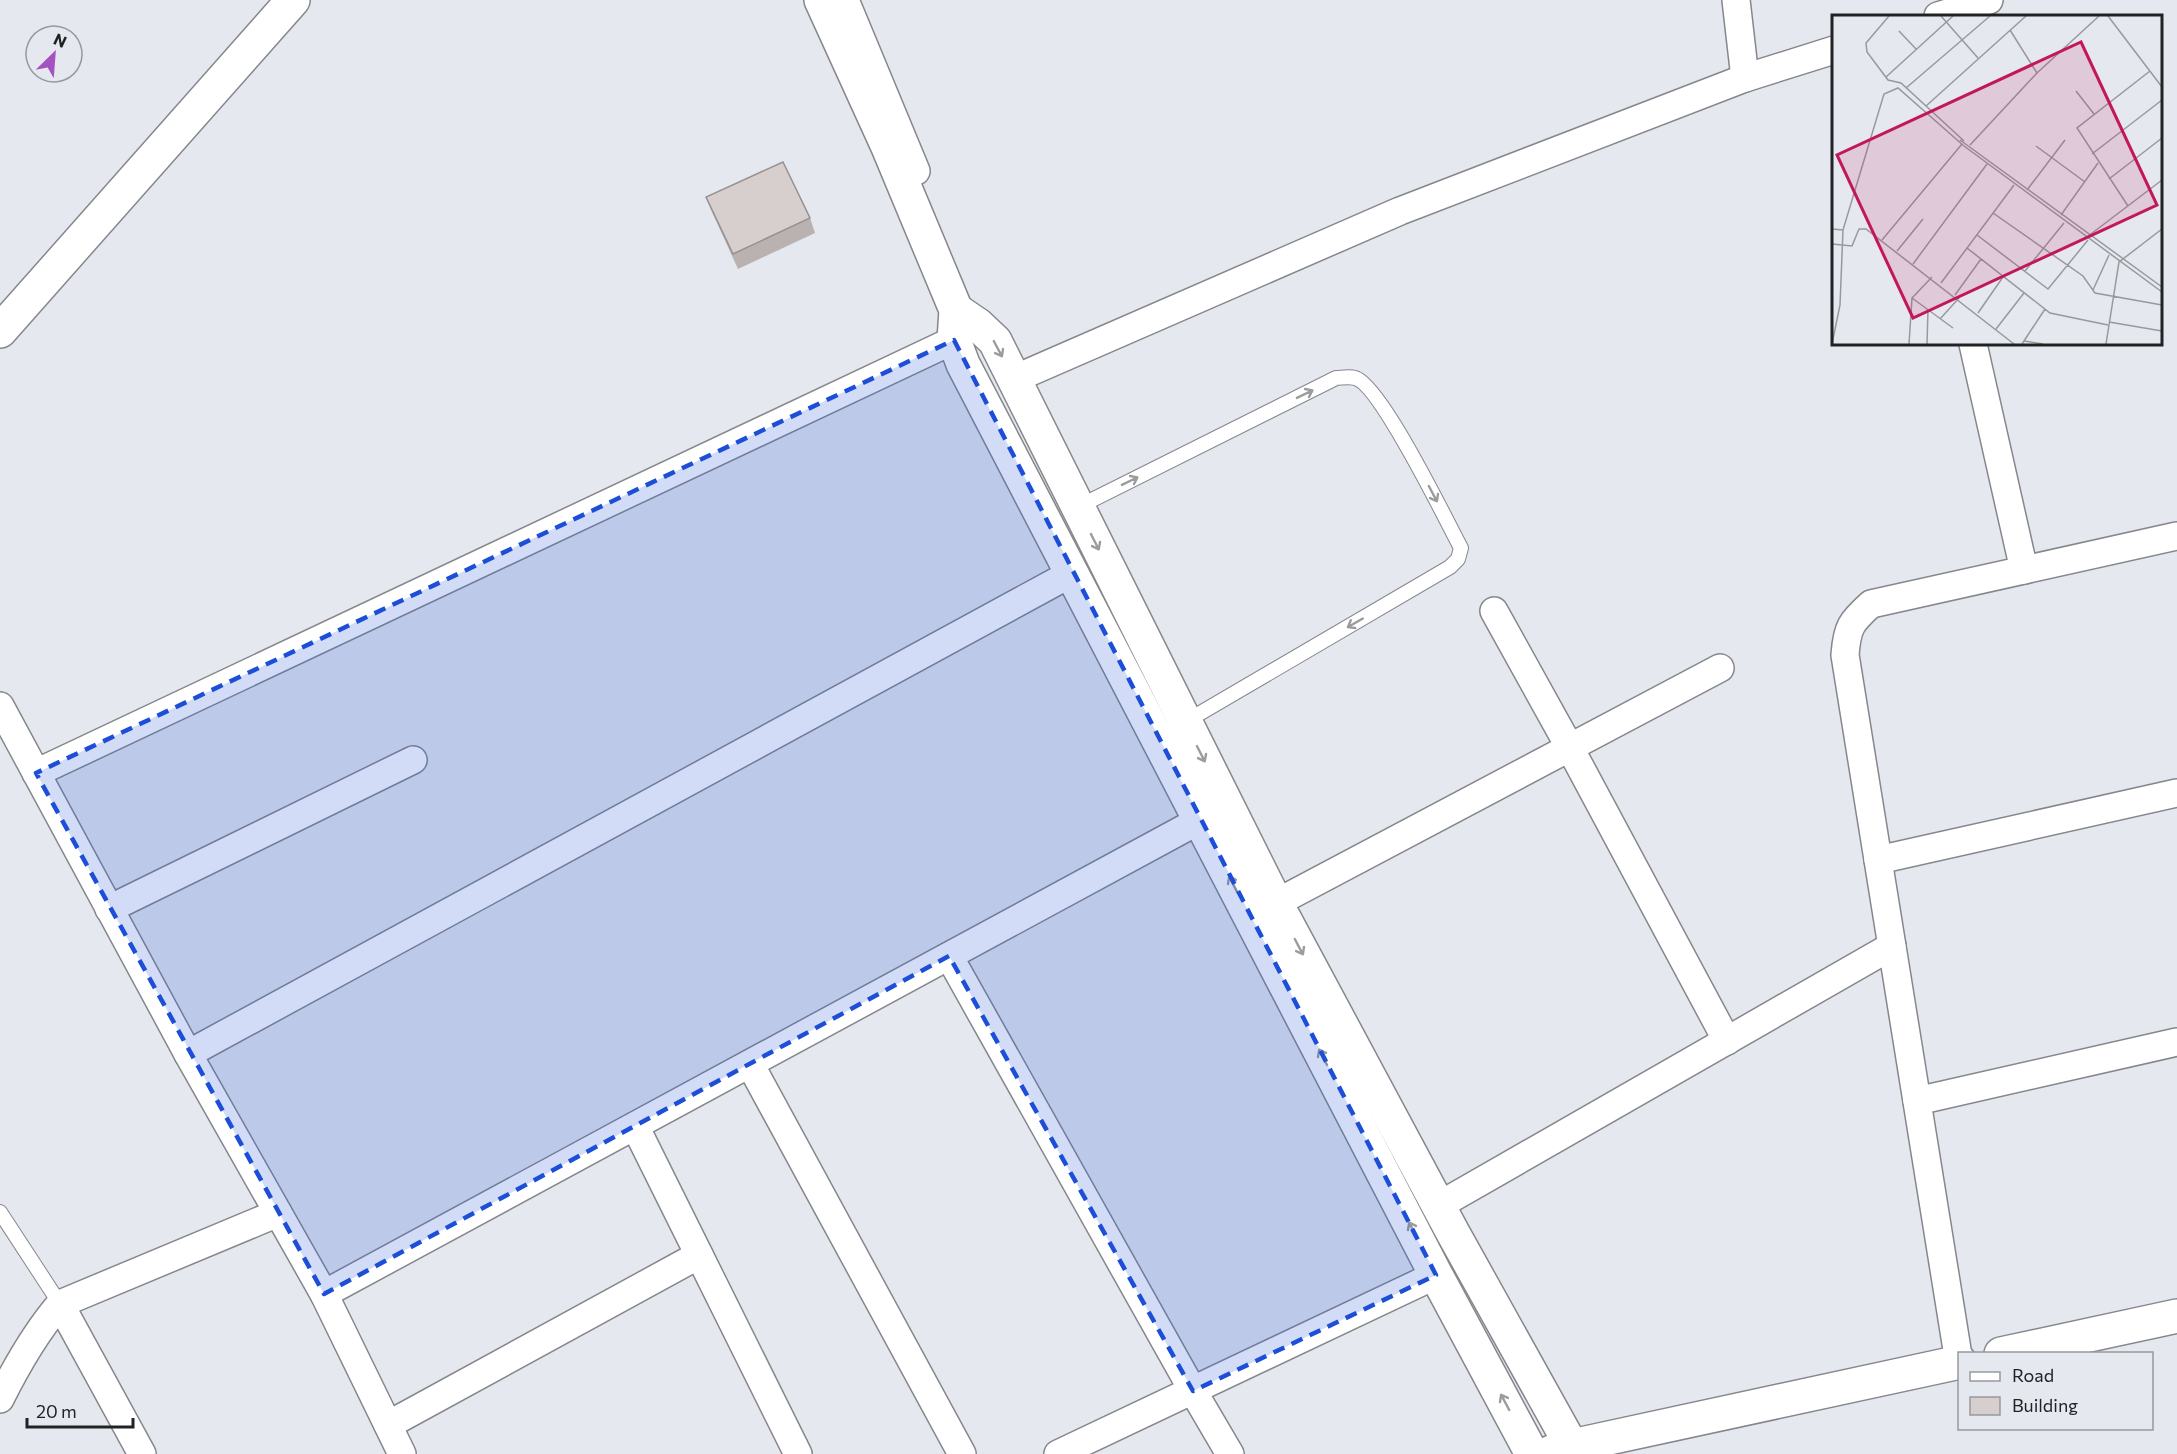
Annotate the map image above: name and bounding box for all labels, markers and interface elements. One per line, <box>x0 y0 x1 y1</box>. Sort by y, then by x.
inset map <box>1832 15 2162 345</box>
north arrow <box>24 24 84 84</box>
text: N <box>51 29 70 51</box>
one-way arrow <box>992 340 1004 357</box>
one-way arrow <box>1295 388 1313 399</box>
one-way arrow <box>1121 474 1139 486</box>
one-way arrow <box>1427 484 1439 502</box>
one-way arrow <box>1090 533 1102 551</box>
one-way arrow <box>1347 617 1364 629</box>
one-way arrow <box>1196 745 1207 763</box>
one-way arrow <box>1227 876 1239 894</box>
one-way arrow <box>1293 938 1305 955</box>
one-way arrow <box>1317 1049 1328 1067</box>
one-way arrow <box>1407 1222 1418 1240</box>
legend <box>1958 1352 2153 1430</box>
text: Road <box>2012 1364 2054 1386</box>
scale bar <box>27 1391 134 1429</box>
one-way arrow <box>1499 1394 1510 1412</box>
text: Building <box>2012 1394 2078 1416</box>
text: 20 m <box>36 1400 77 1422</box>

